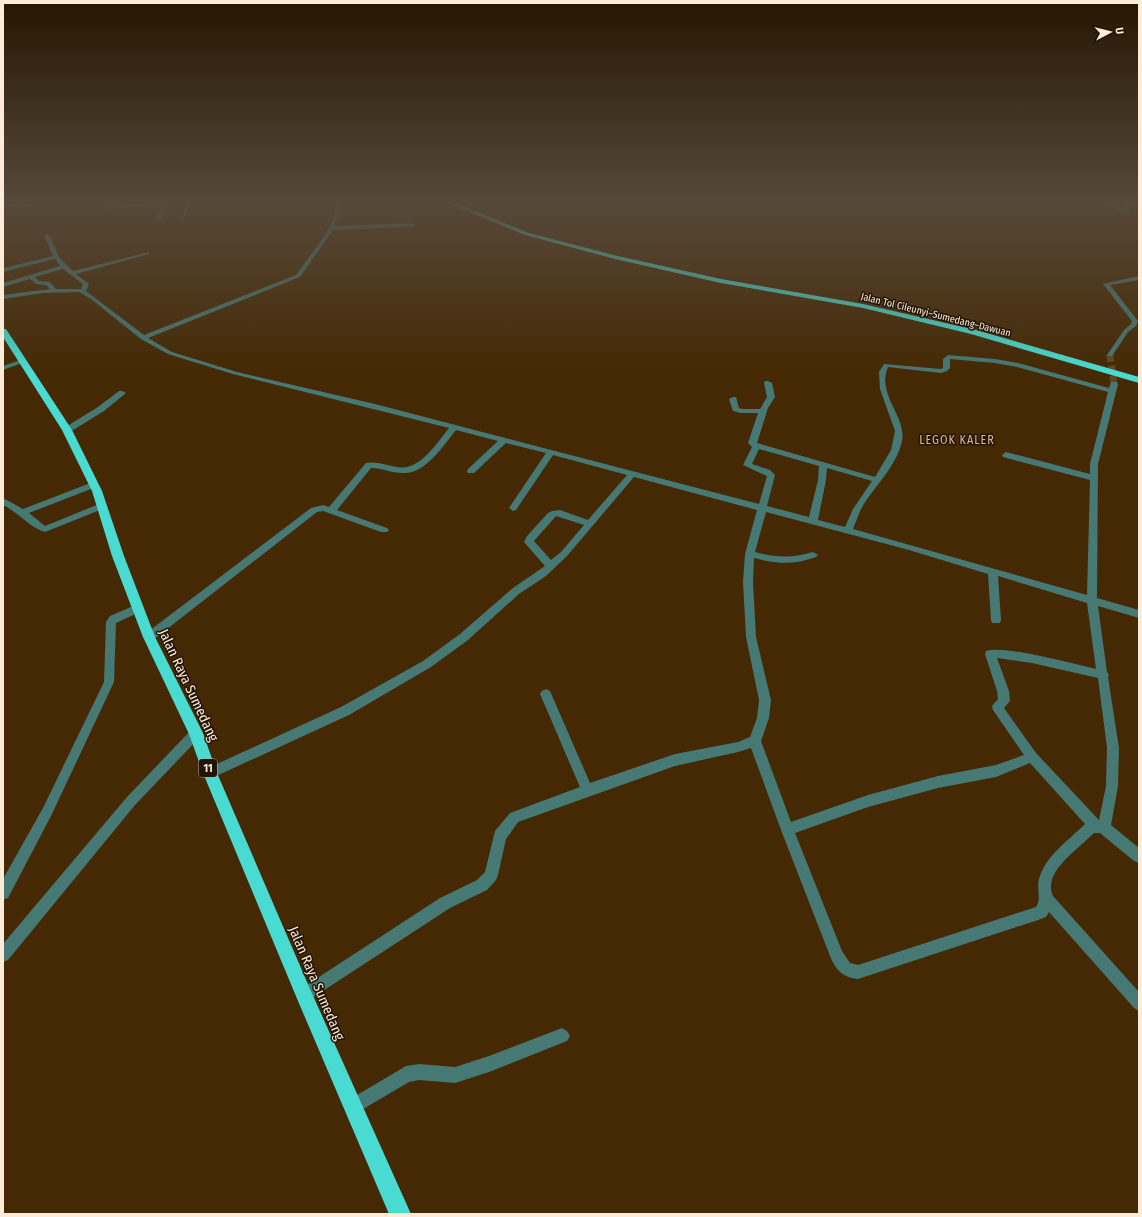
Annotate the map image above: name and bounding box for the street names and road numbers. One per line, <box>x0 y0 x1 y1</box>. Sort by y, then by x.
street label: Jalan Tol Cileunyi–Sumedang–Dawuan <box>860 291 1012 339</box>
street label: Jalan Raya Sumedang <box>155 626 222 745</box>
road number: 11 <box>199 759 217 777</box>
street label: Jalan Raya Sumedang <box>285 924 348 1043</box>

